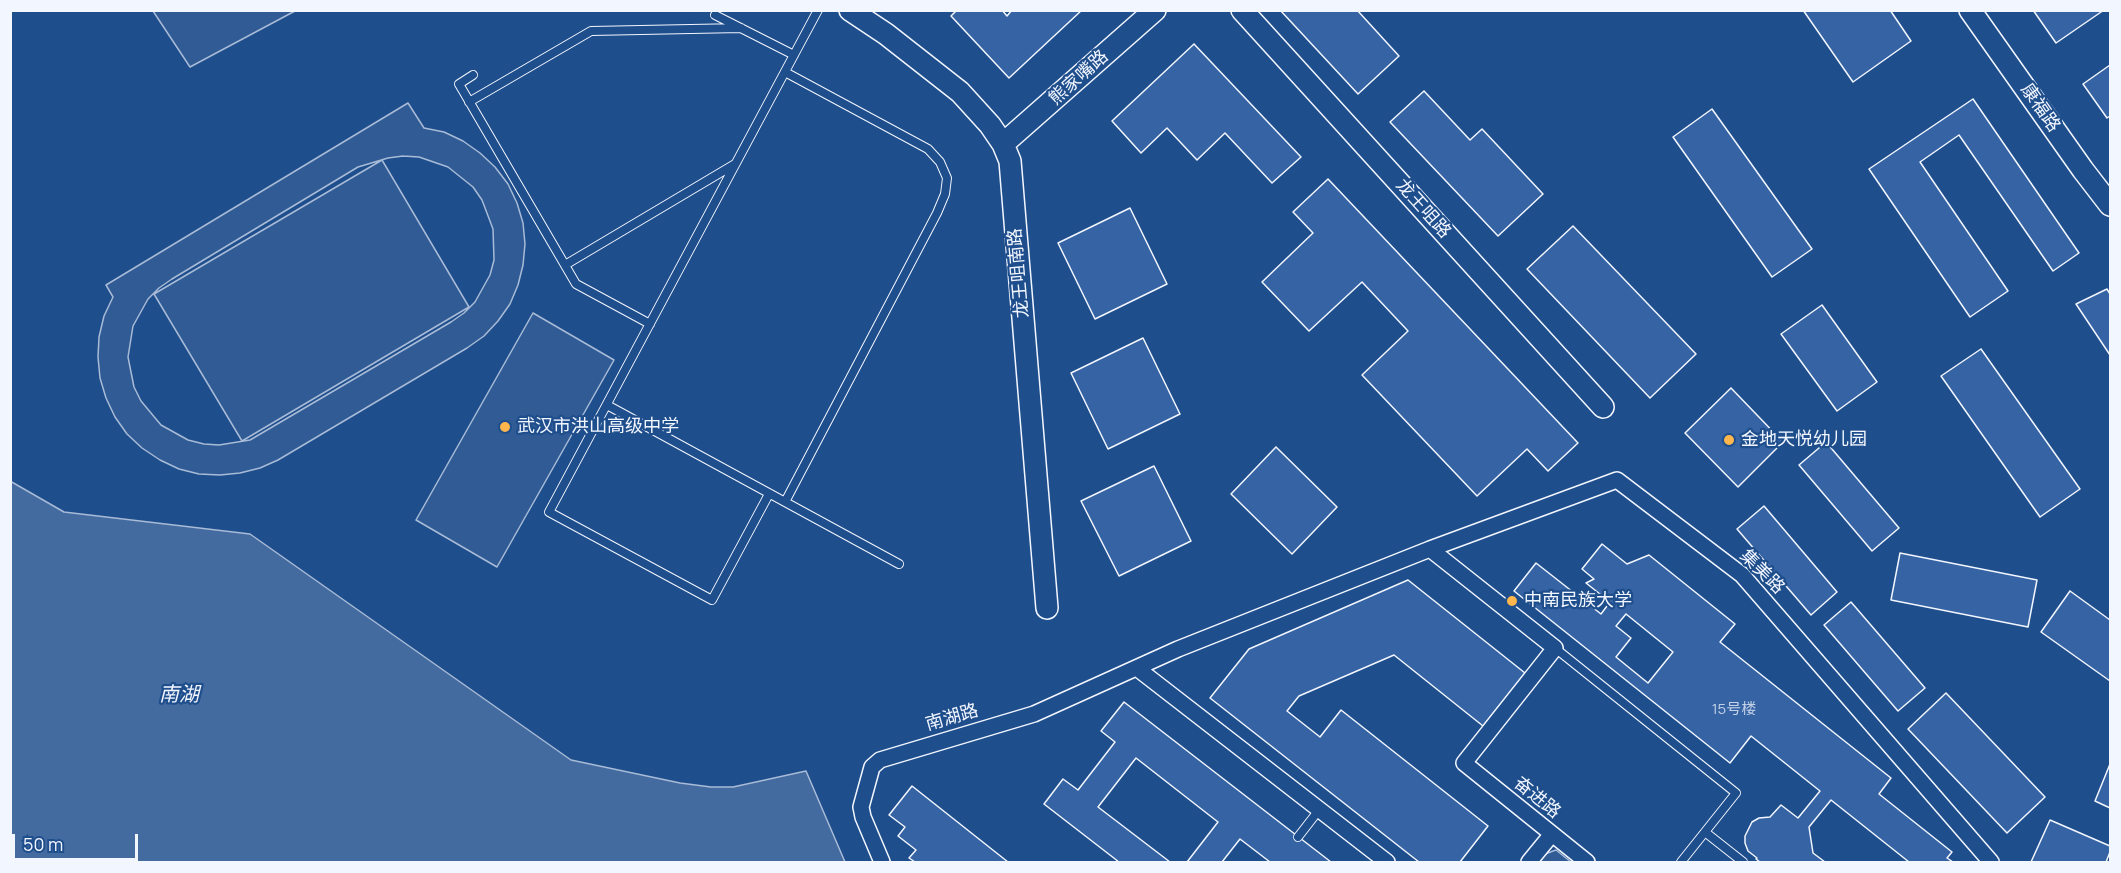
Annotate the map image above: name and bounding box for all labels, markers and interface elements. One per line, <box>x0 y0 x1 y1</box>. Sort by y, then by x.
street label: 熊家嘴路 <box>1045 46 1113 110</box>
street label: 康福路 <box>2016 80 2064 136</box>
street label: 龙王咀路 <box>1391 175 1455 243</box>
street label: 龙王咀南路 <box>1004 227 1034 319</box>
place label: 武汉市洪山高级中学 <box>517 416 679 438</box>
marker: 武汉市洪山高级中学 <box>498 420 512 434</box>
place label: 金地天悦幼儿园 <box>1741 429 1867 451</box>
marker: 金地天悦幼儿园 <box>1722 433 1736 447</box>
street label: 集美路 <box>1735 545 1789 599</box>
place label: 中南民族大学 <box>1524 590 1632 612</box>
marker: 中南民族大学 <box>1505 594 1519 608</box>
water label: 南湖 <box>159 683 199 707</box>
street label: 南湖路 <box>923 700 981 736</box>
house number: 15号楼 <box>1712 701 1756 719</box>
street label: 奋进路 <box>1509 773 1565 823</box>
scale bar <box>15 822 141 860</box>
text: 50 m <box>23 832 63 856</box>

